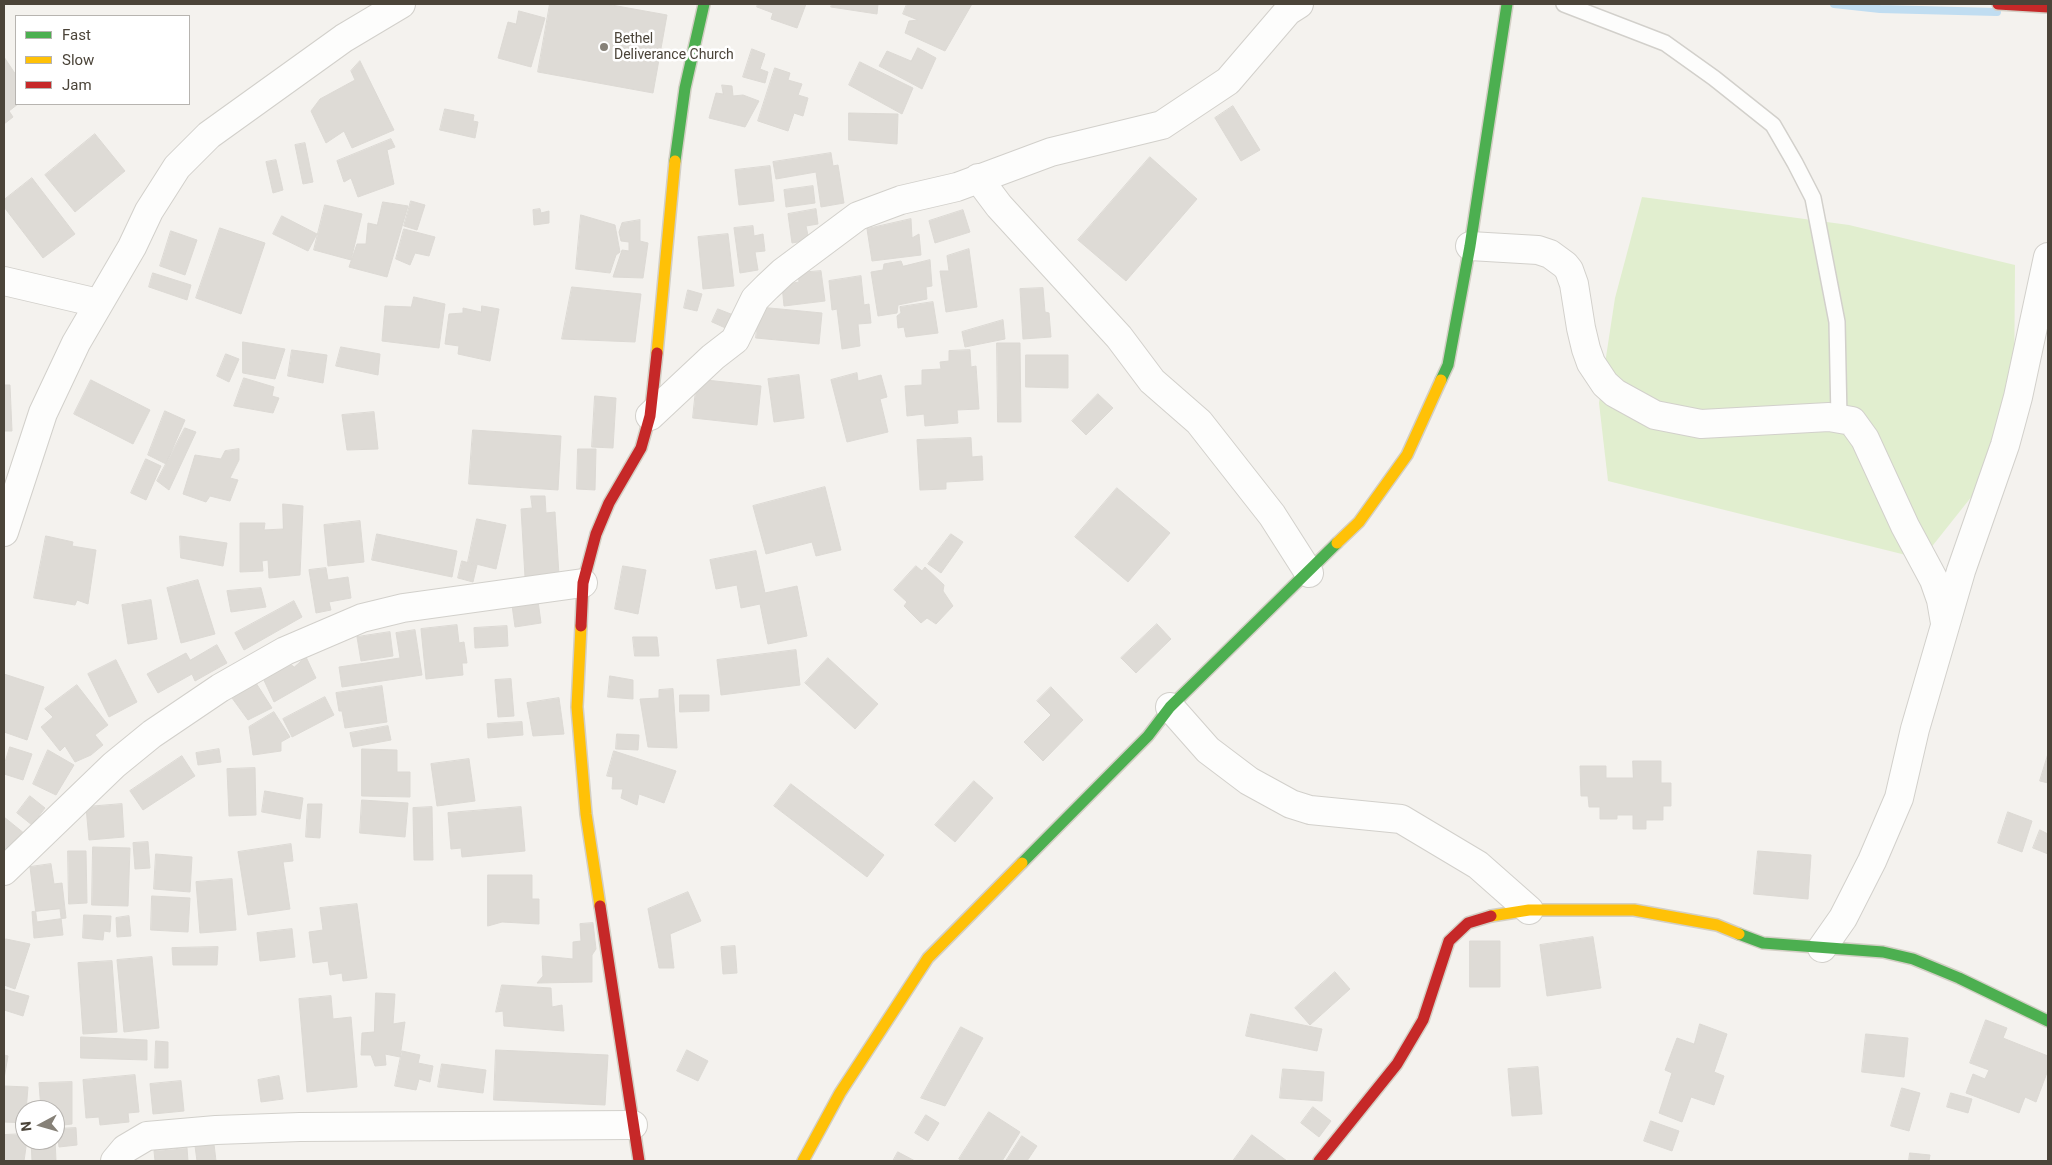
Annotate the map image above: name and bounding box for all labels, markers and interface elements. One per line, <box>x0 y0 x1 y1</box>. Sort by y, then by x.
legend <box>15 15 190 105</box>
text: Fast <box>62 26 91 44</box>
place label: Bethel Deliverance Church <box>614 31 734 64</box>
marker: Bethel Deliverance Church <box>598 41 610 53</box>
text: Slow <box>62 51 94 69</box>
text: Jam <box>62 76 92 94</box>
north arrow <box>15 1100 65 1150</box>
text: N <box>18 1121 35 1132</box>

